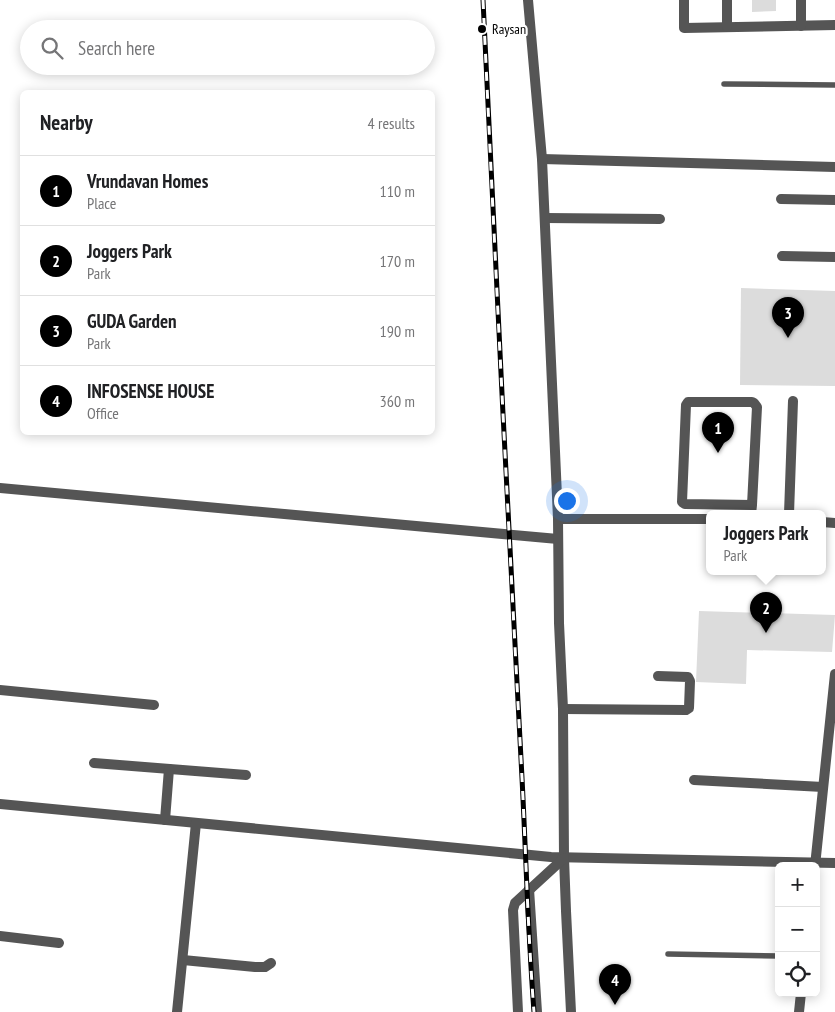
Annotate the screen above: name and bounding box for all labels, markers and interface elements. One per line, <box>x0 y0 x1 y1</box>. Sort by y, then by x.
search box <box>20 20 435 75</box>
place label: Raysan <box>492 20 526 38</box>
marker: Raysan <box>476 23 488 35</box>
icon: search <box>38 34 66 62</box>
text: Search here <box>78 36 155 60</box>
text: Nearby <box>40 109 93 136</box>
text: 4 results <box>368 113 415 133</box>
text: Vrundavan Homes <box>87 169 208 193</box>
text: 1 <box>52 181 60 201</box>
text: 110 m <box>380 181 415 201</box>
text: Place <box>87 193 116 213</box>
text: Joggers Park <box>87 239 172 263</box>
text: 2 <box>52 251 60 271</box>
text: 170 m <box>380 251 415 271</box>
text: Park <box>87 263 111 283</box>
pin: 3 <box>772 297 804 338</box>
text: GUDA Garden <box>87 309 177 333</box>
text: 3 <box>52 321 60 341</box>
text: 190 m <box>380 321 415 341</box>
text: Park <box>87 333 111 353</box>
text: INFOSENSE HOUSE <box>87 379 214 403</box>
text: 4 <box>52 391 60 411</box>
text: 360 m <box>380 391 415 411</box>
text: Office <box>87 403 119 423</box>
pin: 1 <box>702 412 734 453</box>
your location <box>554 488 580 514</box>
popup <box>706 510 826 575</box>
text: Joggers Park <box>724 521 808 545</box>
text: Park <box>724 545 747 565</box>
pin: 2 <box>750 592 782 633</box>
map controls <box>775 862 820 997</box>
button: + <box>775 862 820 907</box>
button: − <box>775 907 820 952</box>
button: locate <box>775 952 820 997</box>
pin: 4 <box>599 964 631 1005</box>

